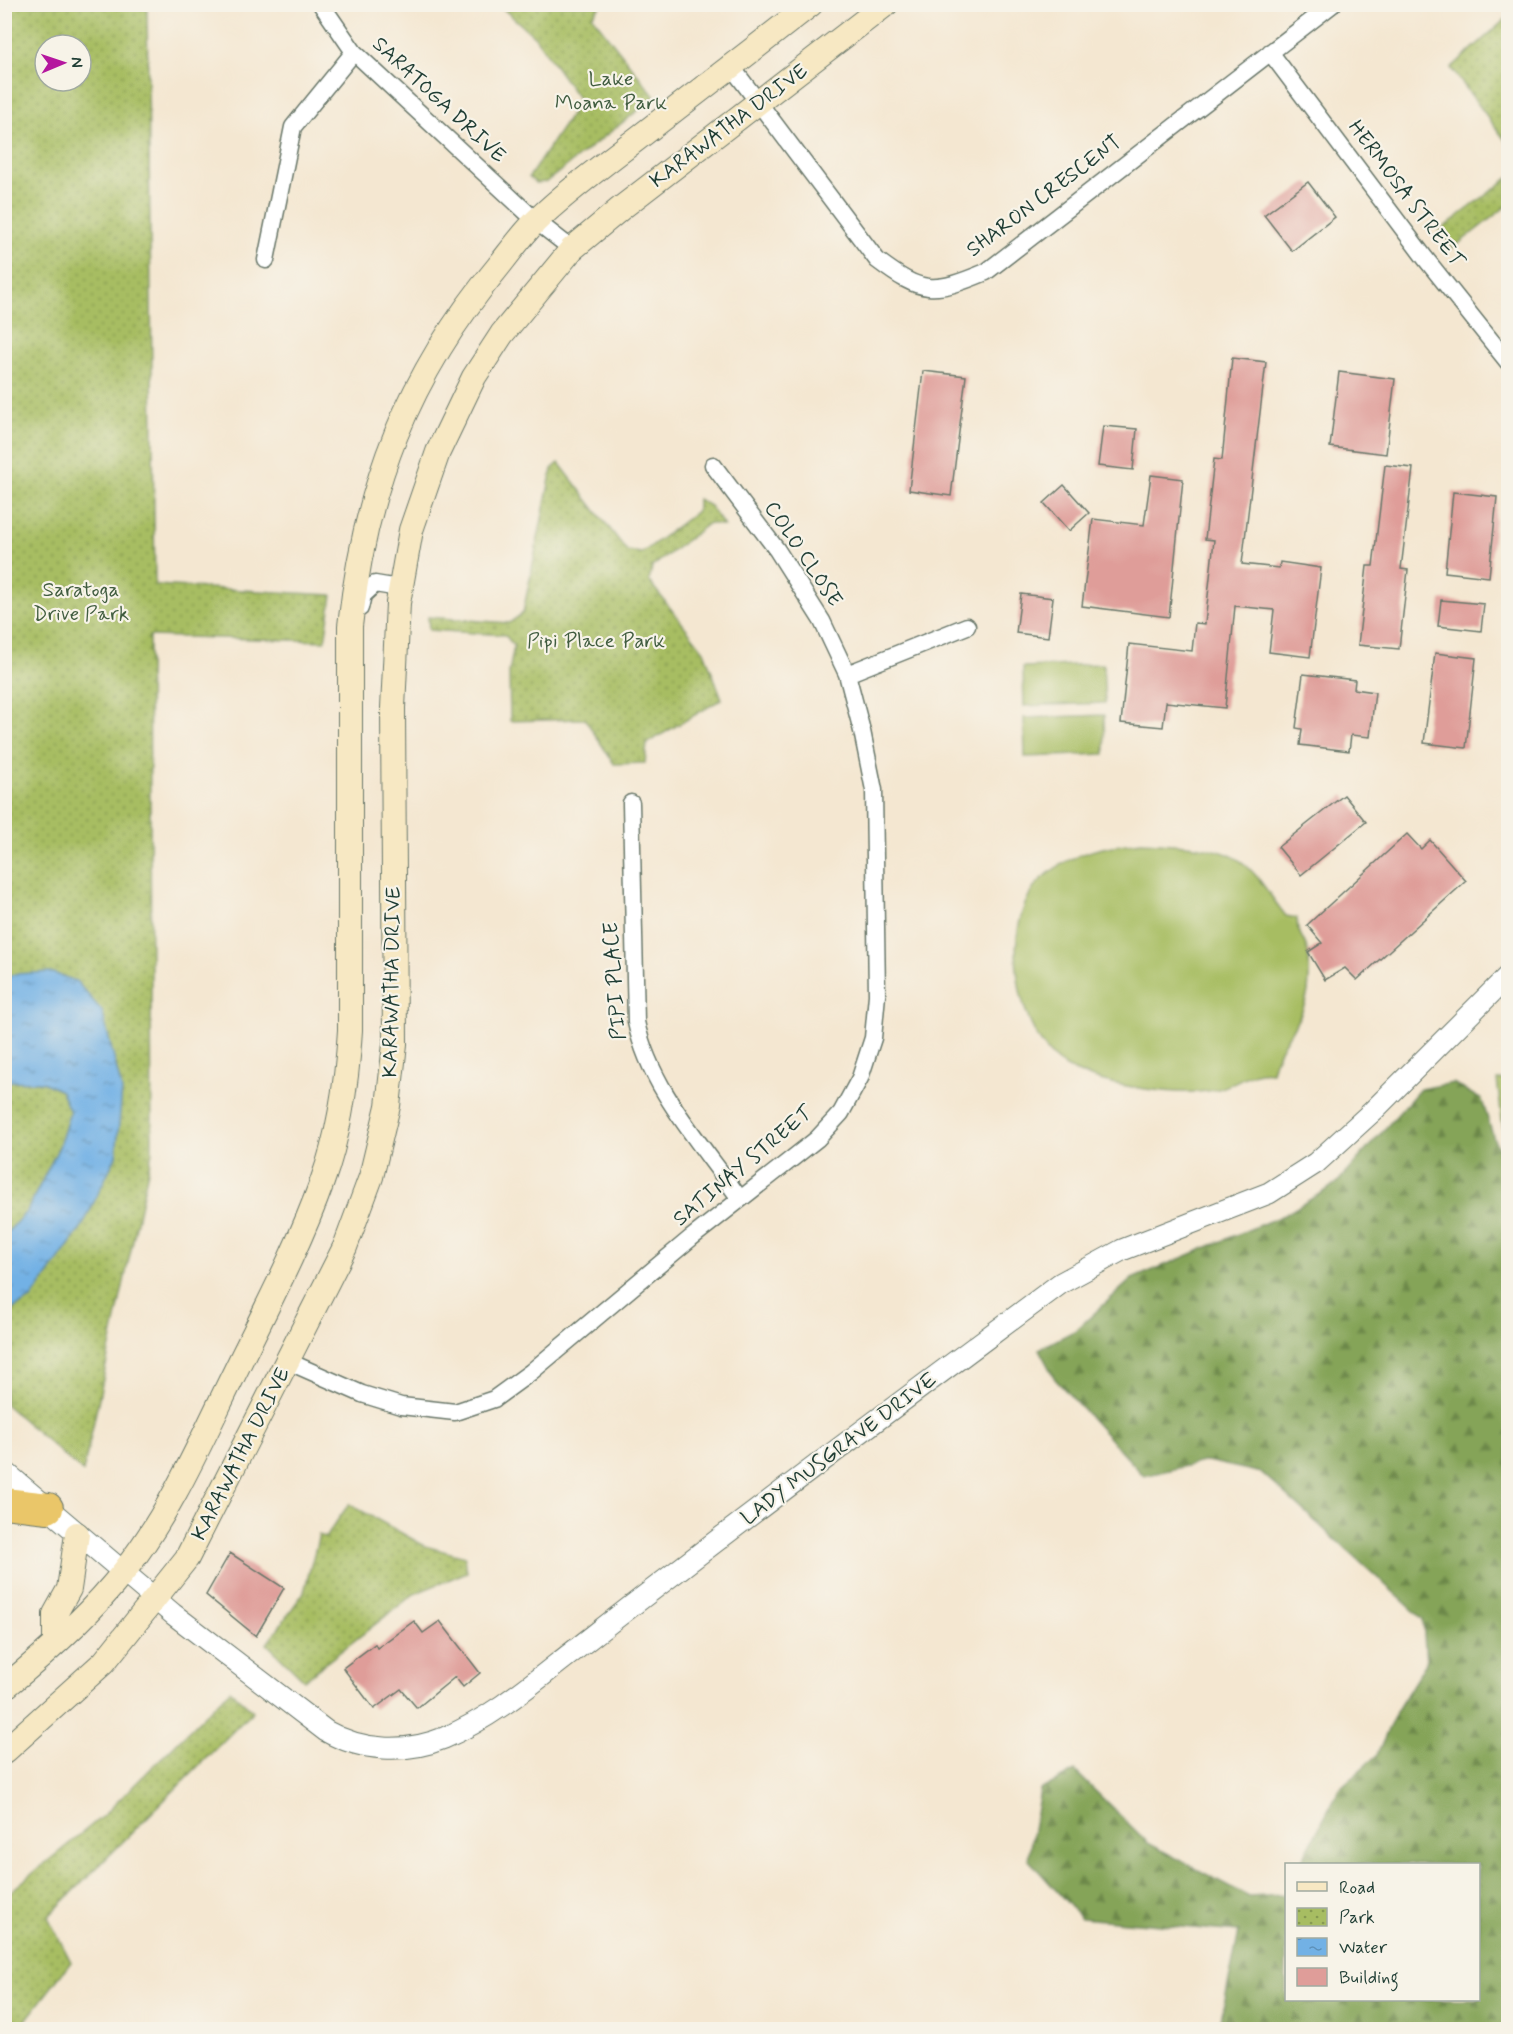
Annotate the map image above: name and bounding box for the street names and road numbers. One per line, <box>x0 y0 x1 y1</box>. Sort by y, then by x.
street label: SARATOGA DRIVE <box>366 31 512 169</box>
street label: KARAWATHA DRIVE <box>644 57 814 195</box>
street label: HERMOSA STREET <box>1341 115 1471 274</box>
street label: SHARON CRESCENT <box>961 128 1127 264</box>
street label: COLO CLOSE <box>757 496 849 612</box>
street label: KARAWATHA DRIVE <box>376 886 408 1078</box>
street label: PIPI PLACE <box>597 921 633 1041</box>
street label: SATINAY STREET <box>667 1099 819 1233</box>
street label: KARAWATHA DRIVE <box>185 1363 297 1545</box>
street label: LADY MUSGRAVE DRIVE <box>735 1366 943 1532</box>

